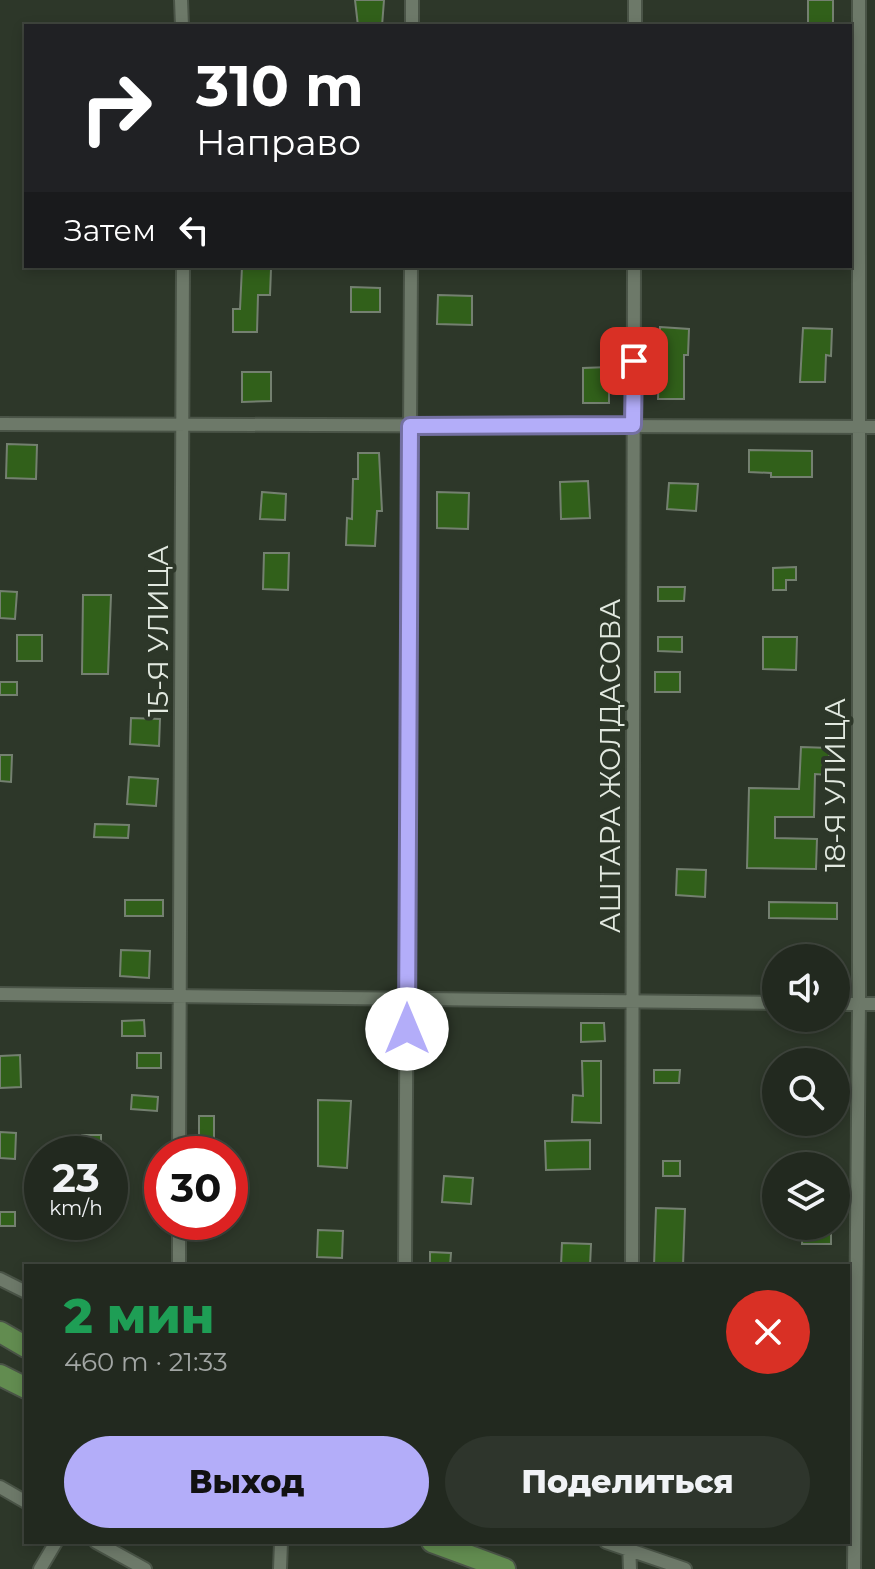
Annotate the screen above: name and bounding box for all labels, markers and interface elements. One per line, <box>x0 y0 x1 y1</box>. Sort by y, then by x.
text: 310 m <box>196 52 364 120</box>
icon: right <box>64 56 168 160</box>
text: Направо <box>196 120 361 164</box>
icon: left <box>172 208 216 252</box>
text: Затем <box>64 212 156 249</box>
pin <box>600 327 668 395</box>
icon: arrive <box>612 339 656 383</box>
street label: 15-Я УЛИЦА <box>141 545 175 717</box>
street label: АШТАРА ЖОЛДАСОВА <box>593 599 627 933</box>
street label: 18-Я УЛИЦА <box>818 698 852 872</box>
map controls <box>762 944 850 1240</box>
button: sound <box>762 944 850 1032</box>
position arrow <box>365 987 449 1071</box>
button: search <box>762 1048 850 1136</box>
speed limit sign: 30 <box>144 1136 248 1240</box>
button: layers <box>762 1152 850 1240</box>
text: 23 <box>52 1153 100 1202</box>
text: km/h <box>49 1196 103 1220</box>
text: 2 мин <box>64 1287 215 1345</box>
button: close <box>726 1290 810 1374</box>
text: 460 m · 21:33 <box>64 1346 228 1378</box>
button: Выход <box>64 1436 429 1528</box>
button: Поделиться <box>445 1436 810 1528</box>

